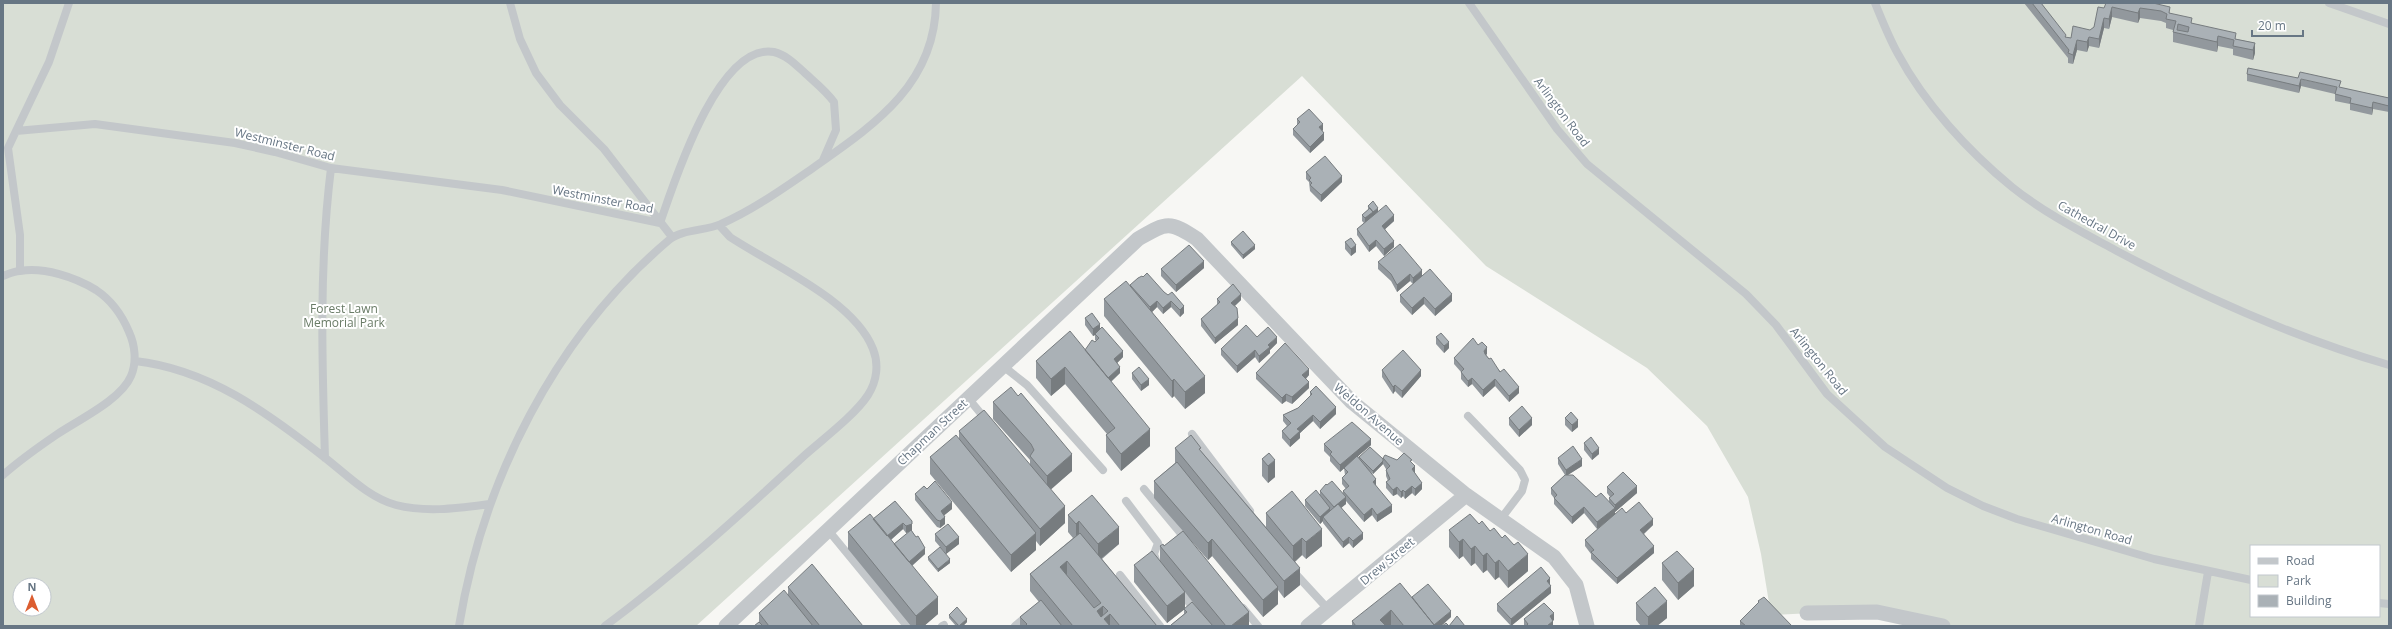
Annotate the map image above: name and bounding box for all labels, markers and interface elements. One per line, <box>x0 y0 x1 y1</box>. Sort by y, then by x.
scale bar <box>2252 12 2303 38</box>
text: 20 m <box>2258 17 2286 34</box>
street label: Arlington Road <box>1530 74 1594 150</box>
street label: Westminster Road <box>233 123 337 165</box>
street label: Westminster Road <box>551 181 655 217</box>
street label: Cathedral Drive <box>2055 196 2139 254</box>
park label: Forest Lawn Memorial Park <box>303 300 386 331</box>
street label: Arlington Road <box>1786 323 1852 399</box>
street label: Weldon Avenue <box>1330 379 1408 449</box>
street label: Chapman Street <box>893 395 971 469</box>
street label: Arlington Road <box>2050 509 2134 549</box>
street label: Drew Street <box>1356 533 1418 589</box>
legend <box>2250 545 2380 617</box>
text: Road <box>2286 552 2315 569</box>
text: Park <box>2286 572 2312 589</box>
north arrow <box>12 577 52 617</box>
text: N <box>28 579 36 594</box>
text: Building <box>2286 592 2332 609</box>

